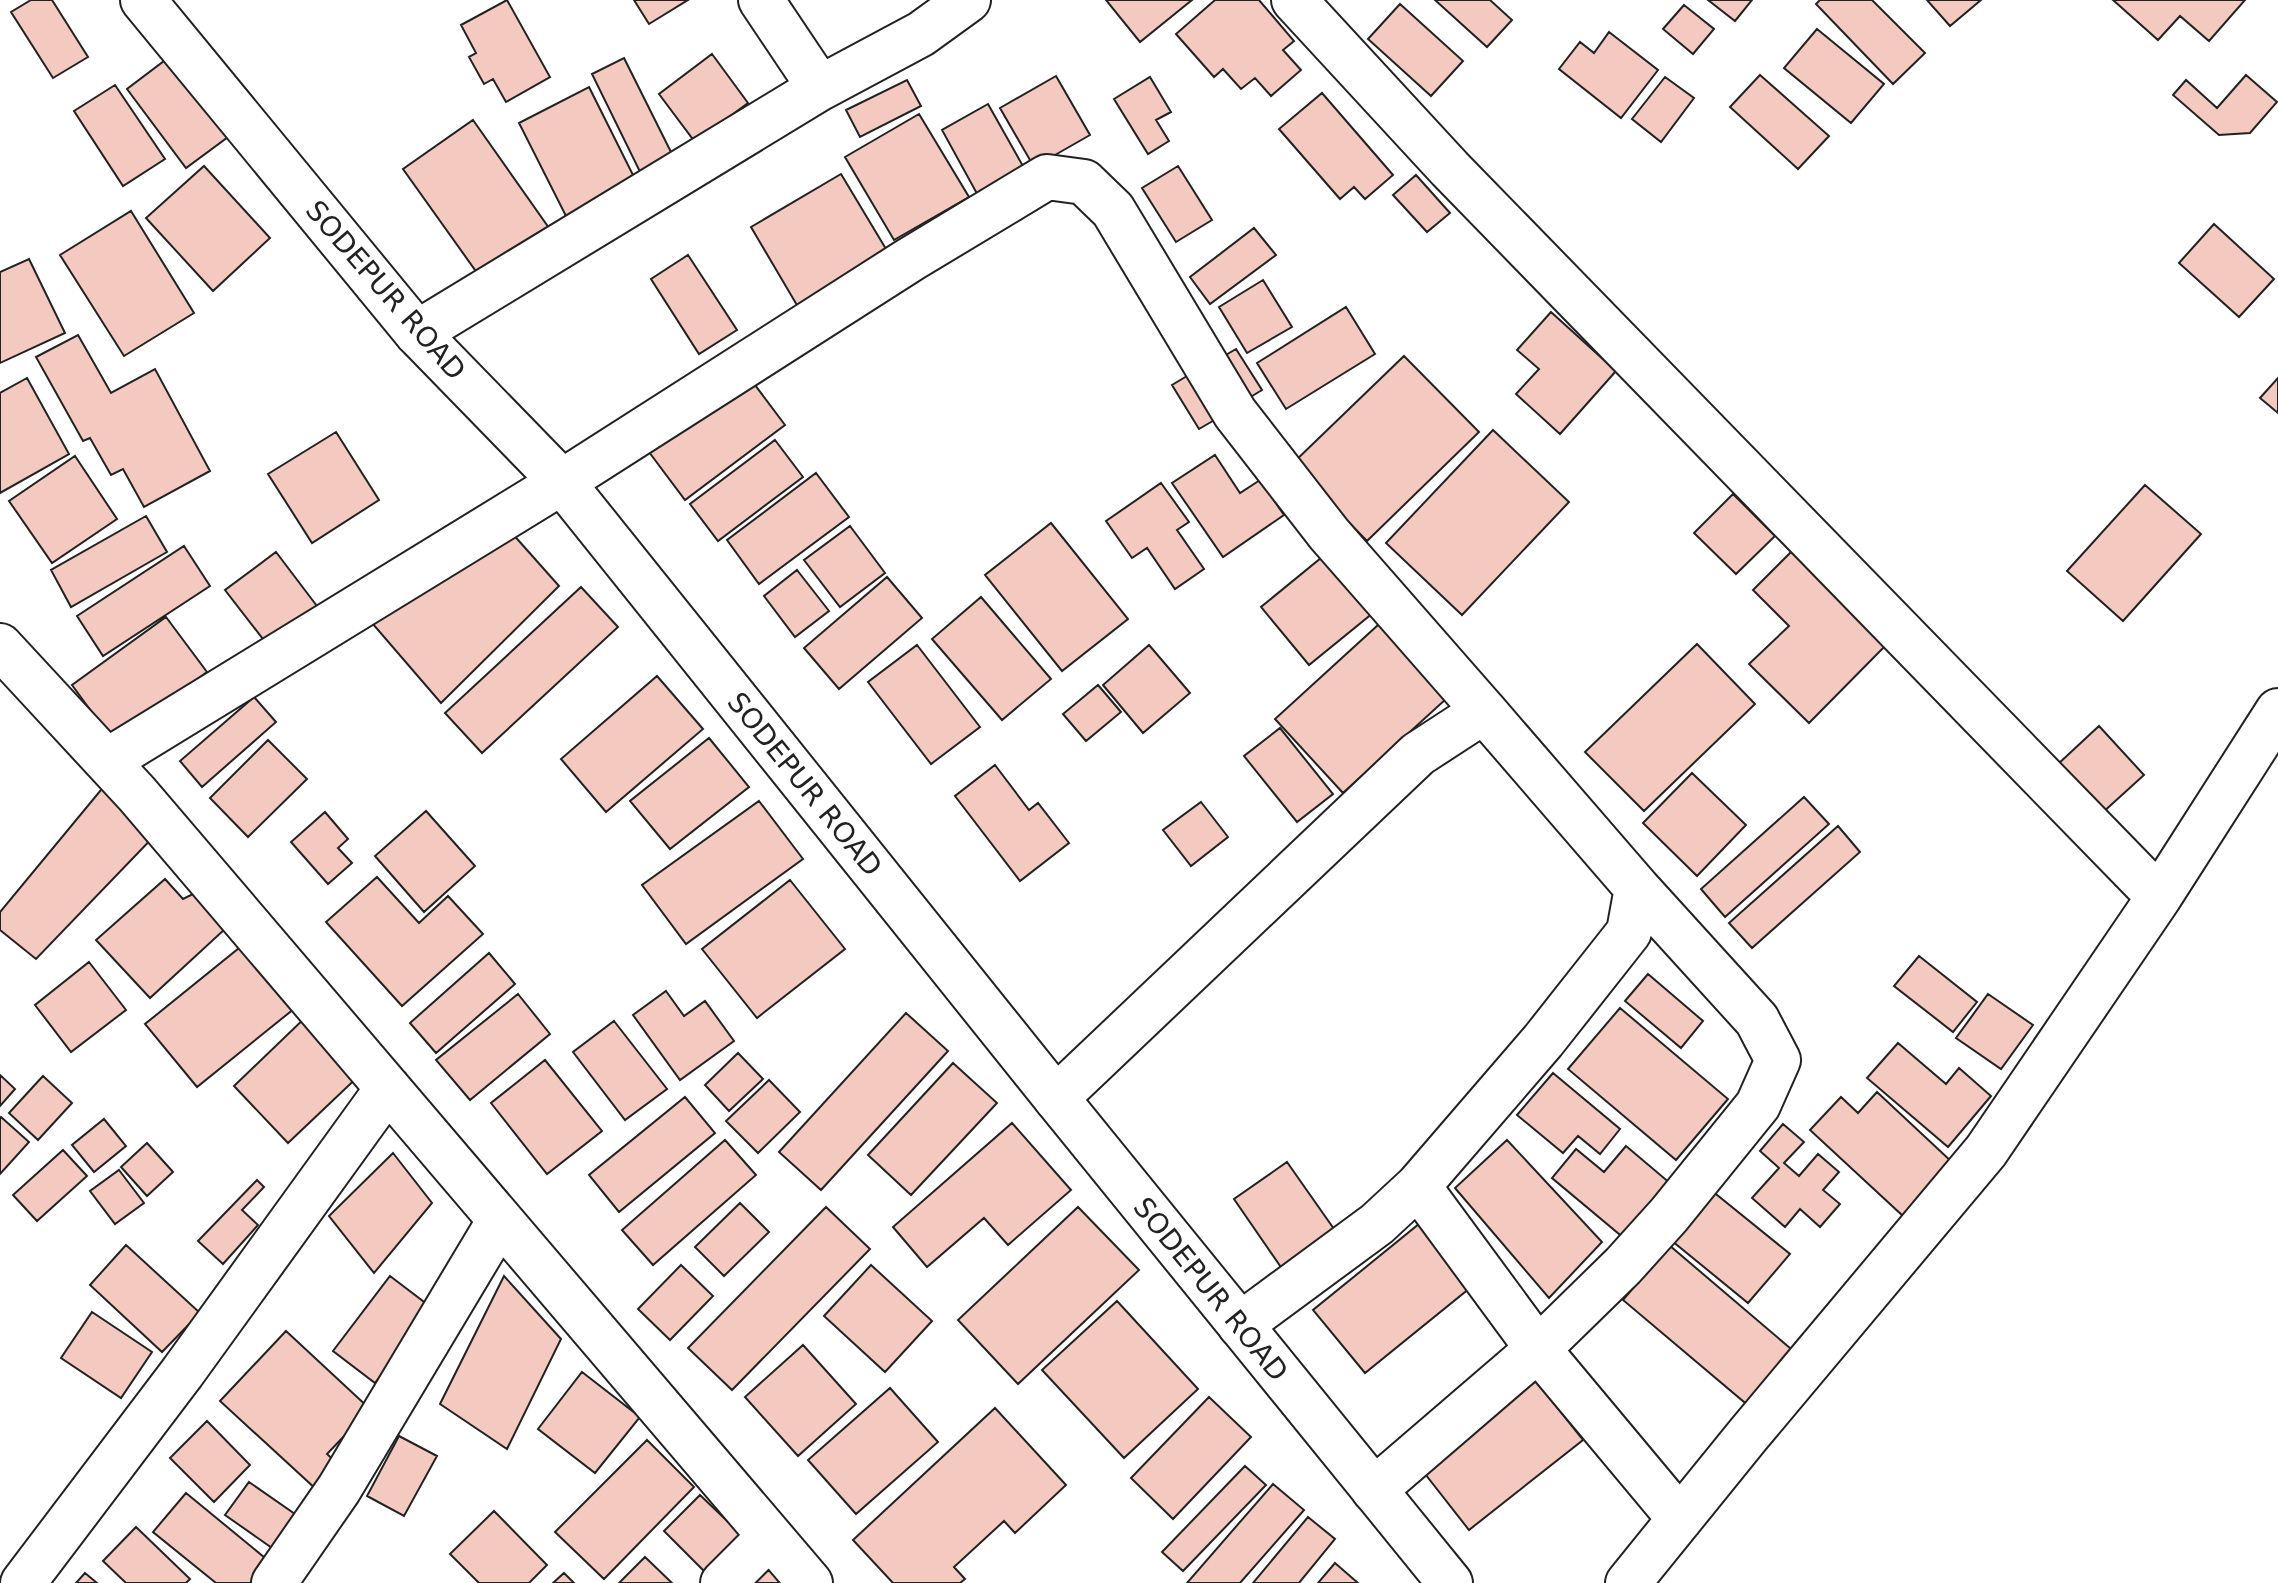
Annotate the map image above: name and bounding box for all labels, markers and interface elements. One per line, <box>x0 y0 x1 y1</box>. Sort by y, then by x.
street label: SODEPUR ROAD <box>299 194 472 387</box>
street label: SODEPUR ROAD <box>721 686 889 883</box>
street label: SODEPUR ROAD <box>1127 1191 1295 1388</box>

